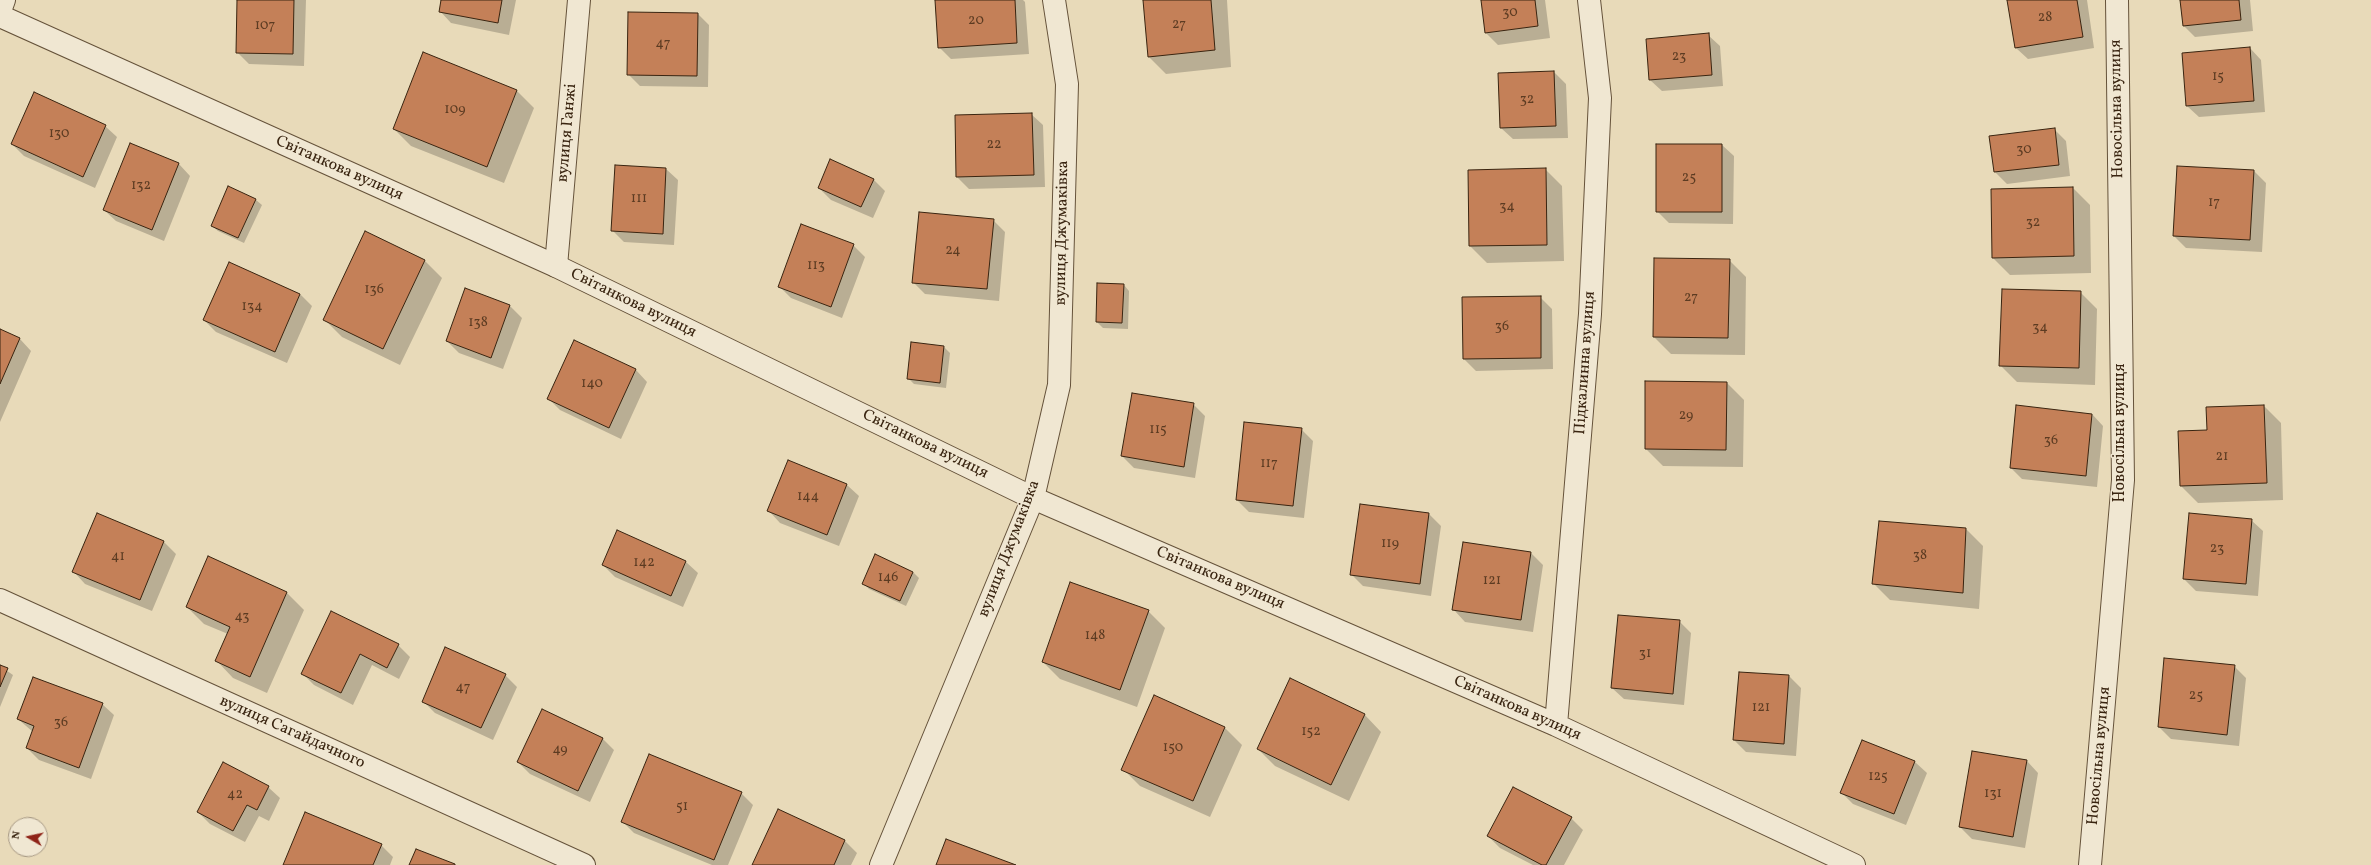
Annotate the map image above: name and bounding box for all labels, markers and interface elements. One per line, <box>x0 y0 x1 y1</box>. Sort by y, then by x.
house number: 30 <box>1502 5 1518 21</box>
house number: 28 <box>2038 10 2052 26</box>
house number: 20 <box>968 13 984 29</box>
house number: 27 <box>1172 17 1186 33</box>
house number: 107 <box>255 18 275 34</box>
house number: 47 <box>655 36 671 52</box>
street label: Новосільна вулиця <box>2107 39 2129 179</box>
house number: 23 <box>1672 49 1686 65</box>
house number: 15 <box>2212 69 2224 85</box>
street label: вулиця Ганжі <box>554 83 582 183</box>
house number: 32 <box>1520 92 1534 108</box>
house number: 109 <box>444 102 466 118</box>
house number: 130 <box>49 126 69 142</box>
street label: Світанкова вулиця <box>272 132 406 206</box>
house number: 22 <box>986 137 1002 153</box>
house number: 30 <box>2016 142 2032 158</box>
street label: вулиця Джумаківка <box>1052 160 1074 306</box>
house number: 25 <box>1682 170 1696 186</box>
house number: 132 <box>131 178 151 194</box>
house number: 111 <box>631 191 647 207</box>
house number: 17 <box>2208 195 2220 211</box>
house number: 34 <box>1499 199 1515 215</box>
house number: 32 <box>2026 215 2040 231</box>
house number: 24 <box>945 243 961 259</box>
house number: 113 <box>807 258 825 274</box>
street label: Світанкова вулиця <box>567 265 699 343</box>
house number: 136 <box>364 282 384 298</box>
house number: 27 <box>1684 290 1698 306</box>
street label: Підкалинна вулиця <box>1571 291 1601 435</box>
house number: 134 <box>242 299 262 315</box>
house number: 138 <box>468 315 488 331</box>
house number: 36 <box>1495 319 1509 335</box>
house number: 34 <box>2032 320 2048 336</box>
street label: Новосільна вулиця <box>2111 364 2131 502</box>
house number: 140 <box>581 376 603 392</box>
street label: Світанкова вулиця <box>859 406 991 484</box>
house number: 29 <box>1679 408 1693 424</box>
house number: 115 <box>1149 422 1167 438</box>
house number: 36 <box>2044 433 2058 449</box>
house number: 21 <box>2216 449 2228 465</box>
house number: 117 <box>1260 456 1278 472</box>
street label: вулиця Джумаківка <box>975 478 1045 620</box>
house number: 144 <box>797 489 819 505</box>
house number: 119 <box>1381 536 1399 552</box>
house number: 23 <box>2210 541 2224 557</box>
street label: Світанкова вулиця <box>1153 543 1287 615</box>
house number: 38 <box>1913 548 1927 564</box>
house number: 41 <box>111 549 125 565</box>
house number: 142 <box>633 555 655 571</box>
house number: 146 <box>878 570 898 586</box>
house number: 121 <box>1483 573 1501 589</box>
house number: 43 <box>235 609 249 625</box>
house number: 148 <box>1085 628 1105 644</box>
house number: 31 <box>1639 646 1651 662</box>
street label: Світанкова вулиця <box>1450 672 1584 746</box>
house number: 47 <box>455 680 471 696</box>
street label: Новосільна вулиця <box>2084 686 2116 826</box>
house number: 25 <box>2189 688 2203 704</box>
street label: вулиця Сагайдачного <box>216 692 368 774</box>
house number: 121 <box>1752 700 1770 716</box>
house number: 36 <box>54 715 68 731</box>
house number: 152 <box>1301 724 1321 740</box>
house number: 150 <box>1163 740 1183 756</box>
house number: 49 <box>552 742 568 758</box>
house number: 125 <box>1868 769 1888 785</box>
house number: 131 <box>1984 786 2002 802</box>
house number: 42 <box>227 787 243 803</box>
house number: 51 <box>676 799 688 815</box>
north arrow <box>8 817 48 857</box>
text: N <box>9 830 25 840</box>

